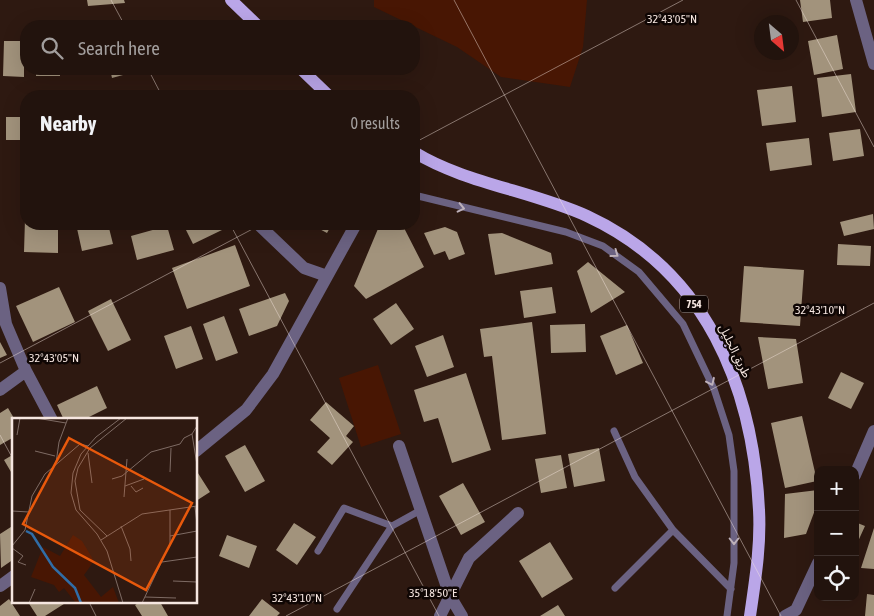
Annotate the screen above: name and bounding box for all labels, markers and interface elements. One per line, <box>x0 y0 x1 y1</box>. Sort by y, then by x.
text: 32°43'05"N <box>647 12 697 26</box>
north arrow <box>754 15 799 60</box>
search box <box>20 20 420 75</box>
icon: search <box>38 34 66 62</box>
text: Search here <box>78 37 160 59</box>
text: Nearby <box>40 111 96 135</box>
text: 0 results <box>350 114 400 132</box>
one-way arrow <box>456 202 465 212</box>
one-way arrow <box>609 248 619 257</box>
road number: 754 <box>680 296 708 312</box>
text: 32°43'10"N <box>795 303 845 317</box>
street label: طريق الجليل <box>715 322 754 381</box>
text: 32°43'05"N <box>29 351 79 365</box>
one-way arrow <box>704 377 715 386</box>
inset map <box>12 418 198 604</box>
map controls <box>814 466 859 601</box>
button: + <box>814 466 859 511</box>
button: − <box>814 511 859 556</box>
one-way arrow <box>729 538 739 545</box>
button: locate <box>814 556 859 601</box>
text: 35°18'50"E <box>409 586 457 600</box>
text: 32°43'10"N <box>272 591 322 605</box>

